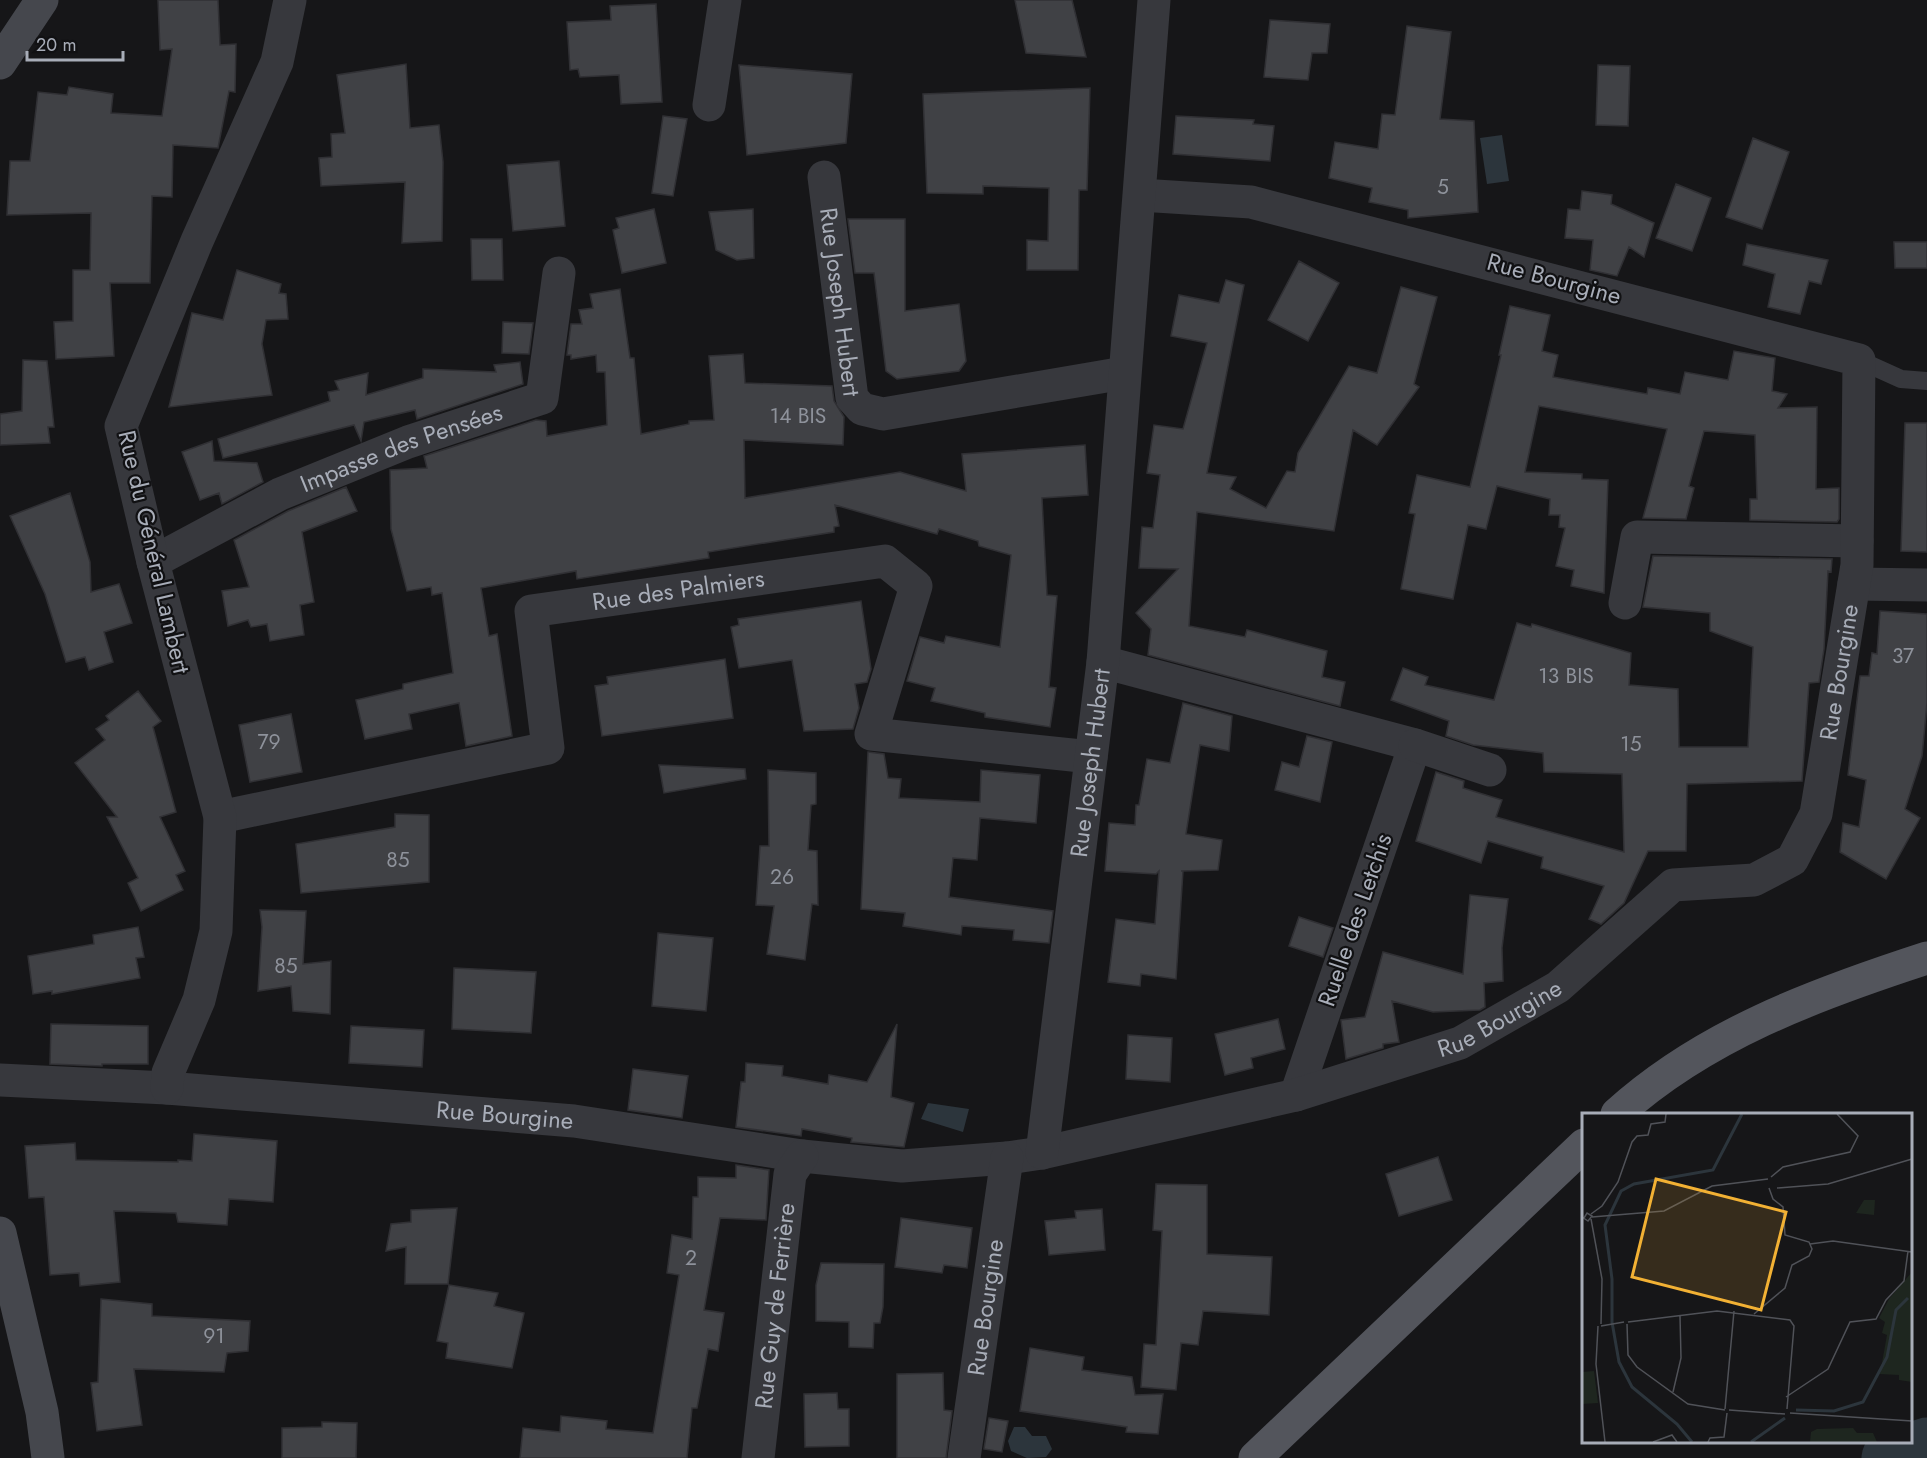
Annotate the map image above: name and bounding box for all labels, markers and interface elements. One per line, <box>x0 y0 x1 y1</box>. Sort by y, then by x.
scale bar <box>27 24 123 62</box>
text: 20 m <box>36 32 76 58</box>
house number: 5 <box>1437 172 1449 202</box>
street label: Rue Joseph Hubert <box>811 206 870 399</box>
street label: Rue Bourgine <box>1483 244 1625 313</box>
street label: Impasse des Pensées <box>295 394 507 501</box>
house number: 14 BIS <box>770 401 826 431</box>
street label: Rue du Général Lambert <box>109 427 200 677</box>
street label: Rue des Palmiers <box>590 560 767 619</box>
street label: Rue Bourgine <box>1810 602 1867 743</box>
house number: 37 <box>1892 641 1914 671</box>
house number: 13 BIS <box>1538 661 1594 691</box>
street label: Rue Joseph Hubert <box>1061 666 1119 859</box>
house number: 79 <box>257 727 281 757</box>
house number: 15 <box>1620 729 1642 759</box>
street label: Ruelle des Letchis <box>1309 829 1401 1011</box>
house number: 85 <box>386 845 410 875</box>
house number: 26 <box>770 862 794 892</box>
house number: 85 <box>274 951 298 981</box>
street label: Rue Bourgine <box>1433 970 1568 1066</box>
street label: Rue Bourgine <box>435 1092 575 1138</box>
inset map <box>1582 1113 1912 1443</box>
street label: Rue Guy de Ferrière <box>746 1201 804 1411</box>
street label: Rue Bourgine <box>958 1237 1012 1378</box>
house number: 2 <box>685 1243 697 1273</box>
house number: 91 <box>203 1321 225 1351</box>

